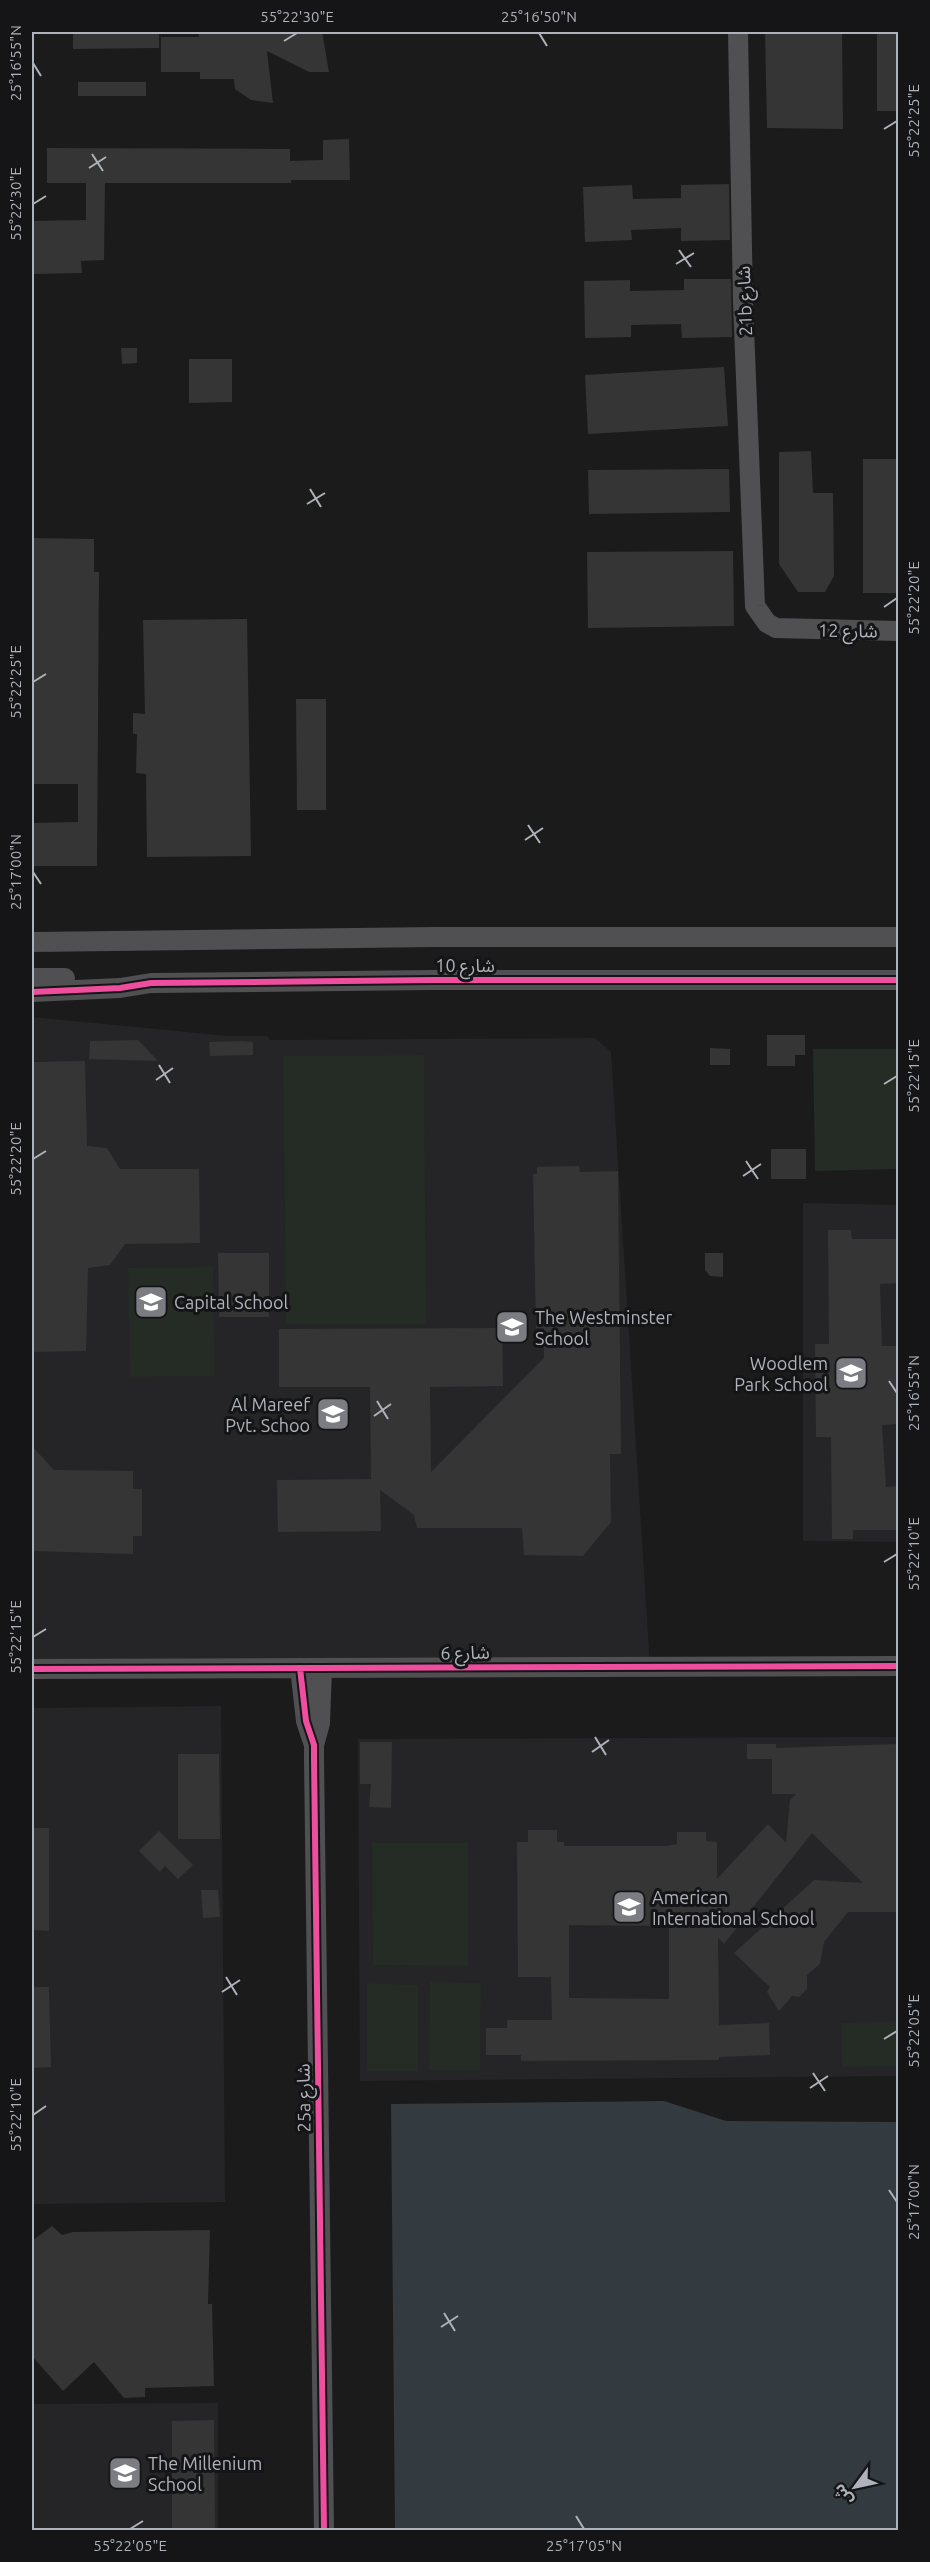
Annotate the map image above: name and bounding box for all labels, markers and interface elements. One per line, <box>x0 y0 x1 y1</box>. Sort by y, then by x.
text: 55°22'30"E <box>260 8 334 25</box>
text: 25°16'50"N <box>501 8 577 25</box>
text: 25°16'55"N <box>7 25 24 101</box>
text: 55°22'25"E <box>905 84 922 158</box>
text: 55°22'30"E <box>7 167 24 241</box>
street label: 21b شارع <box>733 265 760 336</box>
text: 55°22'20"E <box>905 561 922 635</box>
street label: شارع 12 <box>818 619 878 646</box>
text: 55°22'25"E <box>7 645 24 719</box>
text: 25°17'00"N <box>7 834 24 910</box>
street label: شارع 10 <box>435 955 495 980</box>
text: 55°22'15"E <box>905 1039 922 1113</box>
text: 55°22'20"E <box>7 1122 24 1196</box>
school or university icon: Capital School <box>133 1284 169 1320</box>
place label: Capital School <box>174 1292 288 1312</box>
place label: The Westminster School <box>535 1307 673 1348</box>
school or university icon: The Westminster School <box>494 1309 530 1345</box>
place label: Woodlem Park School <box>734 1353 828 1394</box>
school or university icon: Woodlem Park School <box>833 1355 869 1391</box>
text: 25°16'55"N <box>905 1355 922 1431</box>
place label: Al Mareef Pvt. Schoo <box>225 1394 310 1435</box>
school or university icon: Al Mareef Pvt. Schoo <box>315 1396 351 1432</box>
text: 55°22'10"E <box>905 1517 922 1591</box>
text: 55°22'15"E <box>7 1600 24 1674</box>
street label: شارع 6 <box>440 1642 490 1667</box>
place label: American International School <box>652 1887 815 1928</box>
school or university icon: American International School <box>611 1889 647 1925</box>
text: 55°22'05"E <box>905 1994 922 2068</box>
street label: 25a شارع <box>292 2063 319 2133</box>
text: 55°22'10"E <box>7 2078 24 2152</box>
text: 25°17'00"N <box>905 2164 922 2240</box>
place label: The Millenium School <box>148 2453 262 2494</box>
school or university icon: The Millenium School <box>107 2455 143 2491</box>
north arrow <box>825 2457 885 2517</box>
text: ش <box>829 2480 857 2509</box>
text: 55°22'05"E <box>93 2537 167 2554</box>
text: 25°17'05"N <box>546 2537 622 2554</box>

